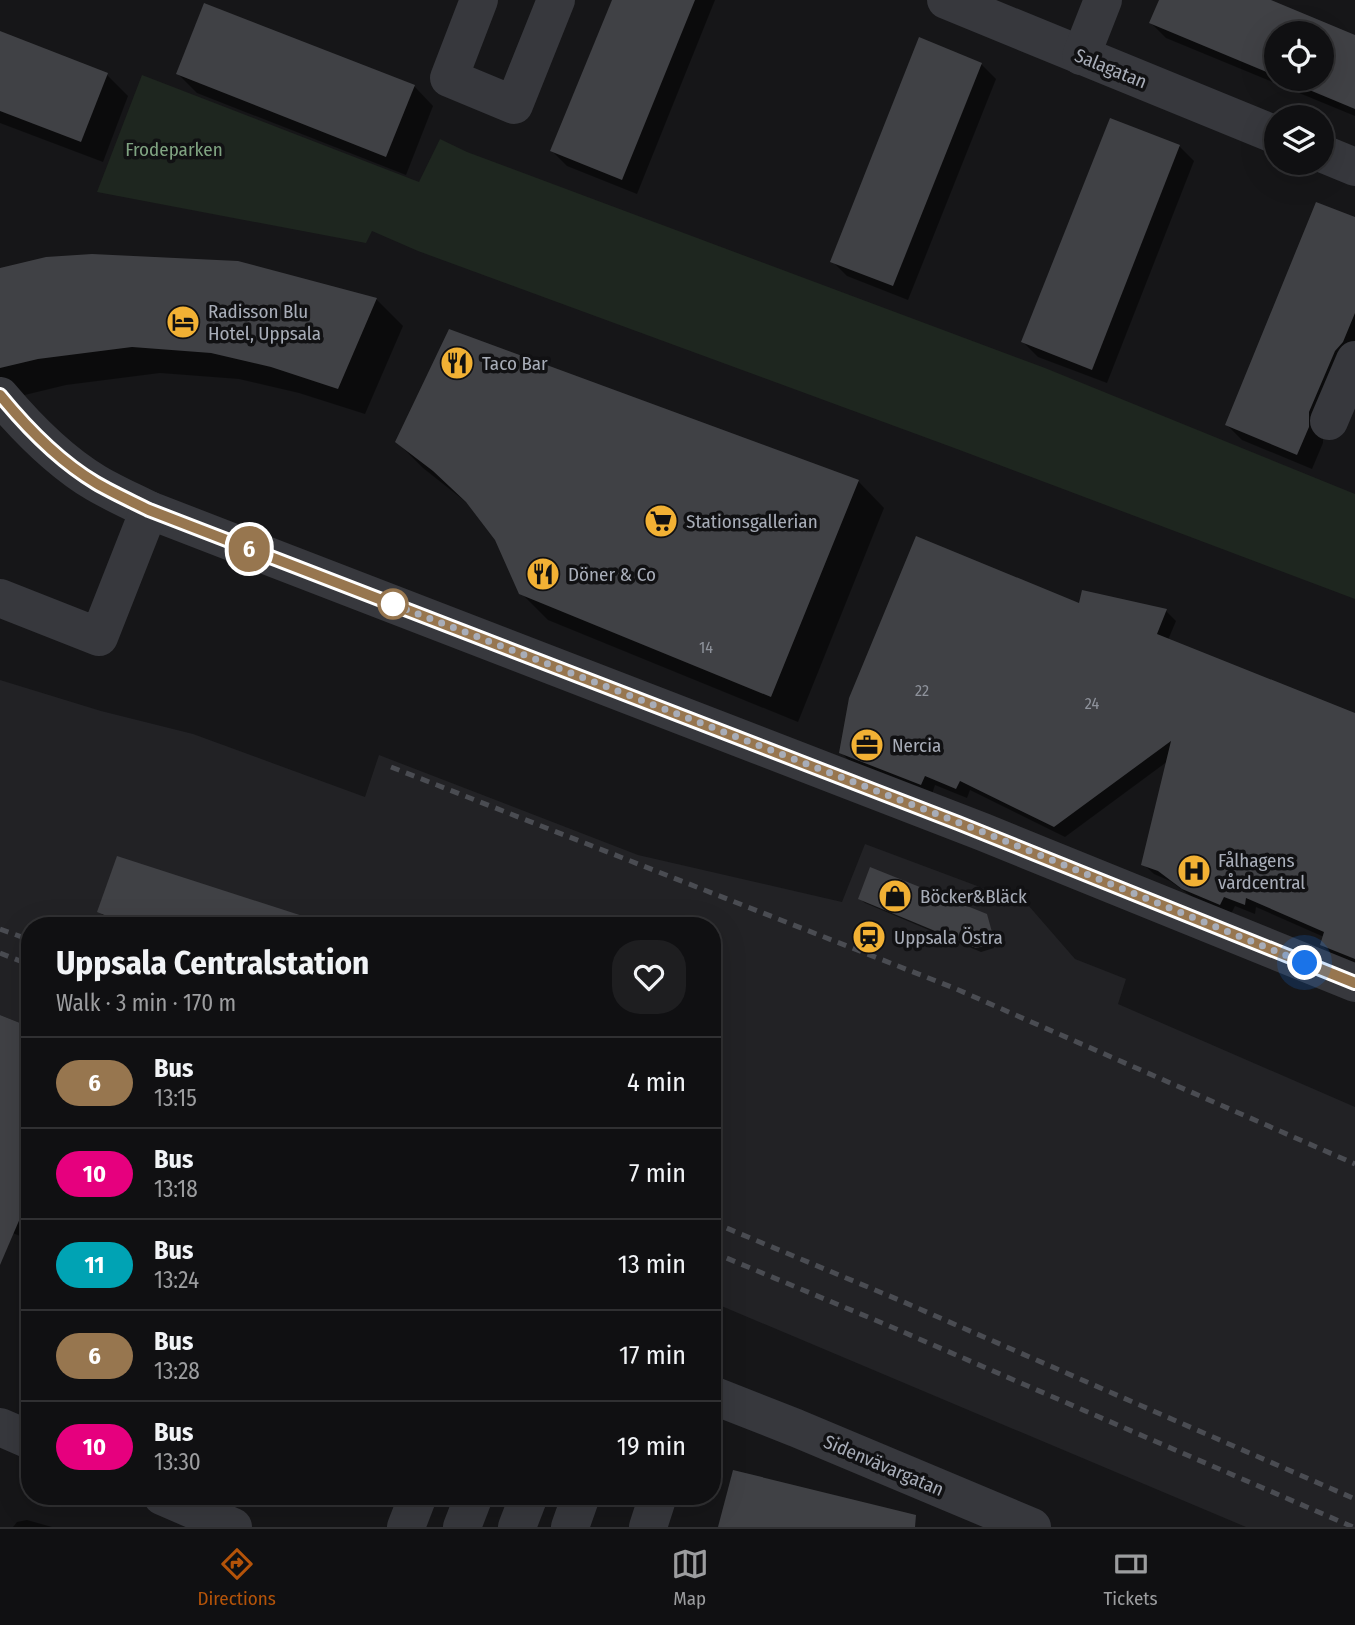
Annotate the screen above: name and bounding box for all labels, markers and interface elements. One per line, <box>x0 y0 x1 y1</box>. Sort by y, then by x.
map controls <box>1264 21 1334 175</box>
button: locate <box>1264 21 1334 91</box>
street label: Salagatan <box>1071 44 1150 93</box>
button: layers <box>1264 105 1334 175</box>
park label: Frodeparken <box>125 138 223 161</box>
place label: Radisson Blu Hotel, Uppsala <box>208 300 321 345</box>
hotel icon: Radisson Blu Hotel, Uppsala <box>164 303 202 341</box>
restaurant icon: Taco Bar <box>438 344 476 382</box>
place label: Taco Bar <box>482 352 548 375</box>
supermarket icon: Stationsgallerian <box>642 502 680 540</box>
place label: Stationsgallerian <box>686 510 818 533</box>
line badge: 6 <box>226 526 272 572</box>
text: 6 <box>243 535 255 563</box>
restaurant icon: Döner & Co <box>524 555 562 593</box>
place label: Döner & Co <box>568 563 656 586</box>
unlabelled marker <box>378 589 408 619</box>
house number: 14 <box>699 638 713 657</box>
house number: 22 <box>915 681 929 700</box>
house number: 24 <box>1085 694 1099 713</box>
office icon: Nercia <box>848 726 886 764</box>
place label: Nercia <box>892 734 941 757</box>
place label: Fålhagens vårdcentral <box>1218 849 1305 894</box>
hospital icon: Fålhagens vårdcentral <box>1175 852 1213 890</box>
shop icon: Böcker&Bläck <box>876 877 914 915</box>
place label: Böcker&Bläck <box>920 885 1027 908</box>
station icon: Uppsala Östra <box>850 918 888 956</box>
place label: Uppsala Östra <box>894 926 1003 949</box>
button: heart <box>612 940 686 1014</box>
text: Uppsala Centralstation <box>56 943 369 983</box>
your location <box>1287 945 1322 980</box>
text: Walk · 3 min · 170 m <box>56 989 236 1017</box>
text: Bus <box>154 1053 193 1084</box>
text: 4 min <box>627 1067 686 1098</box>
text: 6 <box>88 1069 101 1097</box>
text: 13:15 <box>154 1084 197 1112</box>
text: Bus <box>154 1144 193 1175</box>
text: 7 min <box>629 1158 686 1189</box>
text: 10 <box>83 1160 106 1188</box>
text: 13:18 <box>154 1175 198 1203</box>
text: Bus <box>154 1235 193 1266</box>
text: 13 min <box>618 1249 686 1280</box>
text: 11 <box>85 1251 104 1279</box>
text: 13:24 <box>154 1266 199 1294</box>
text: Bus <box>154 1326 193 1357</box>
text: 17 min <box>619 1340 686 1371</box>
text: 6 <box>88 1342 101 1370</box>
text: 13:28 <box>154 1357 200 1385</box>
text: Bus <box>154 1417 193 1448</box>
street label: Sidenvävargatan <box>820 1430 947 1501</box>
text: 19 min <box>617 1431 686 1462</box>
text: 10 <box>83 1433 106 1461</box>
text: 13:30 <box>154 1448 201 1476</box>
tab: Directions <box>197 1545 276 1610</box>
tab: Map <box>671 1545 709 1610</box>
tab: Tickets <box>1103 1545 1158 1610</box>

